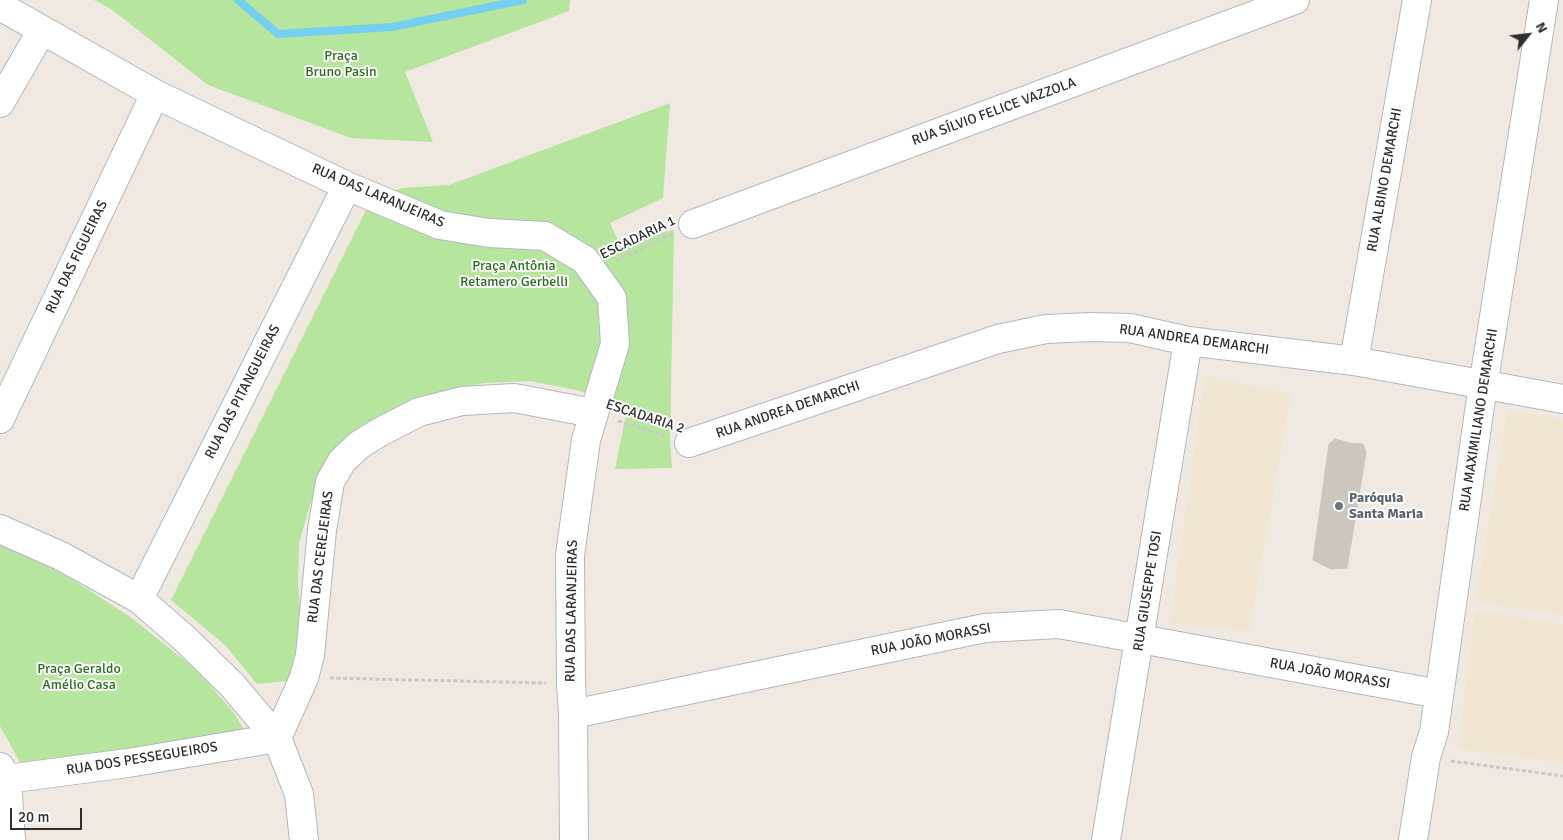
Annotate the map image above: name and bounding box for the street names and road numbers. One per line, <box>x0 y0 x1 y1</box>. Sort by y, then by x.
street label: RUA SÍLVIO FELICE VAZZOLA <box>910 74 1078 150</box>
street label: RUA ALBINO DEMARCHI <box>1364 107 1406 253</box>
street label: RUA DAS LARANJEIRAS <box>309 160 447 232</box>
street label: RUA DAS FIGUEIRAS <box>42 198 112 316</box>
street label: ESCADARIA 1 <box>598 213 678 263</box>
street label: RUA ANDREA DEMARCHI <box>1118 321 1270 359</box>
street label: RUA DAS PITANGUEIRAS <box>202 322 284 462</box>
street label: RUA MAXIMILIANO DEMARCHI <box>1456 327 1502 513</box>
street label: RUA ANDREA DEMARCHI <box>714 377 862 443</box>
street label: ESCADARIA 2 <box>603 396 687 438</box>
street label: RUA DAS CEREJEIRAS <box>305 490 337 624</box>
street label: RUA GIUSEPPE TOSI <box>1130 530 1166 652</box>
street label: RUA DAS LARANJEIRAS <box>562 540 582 682</box>
street label: RUA JOÃO MORASSI <box>870 620 992 660</box>
street label: RUA JOÃO MORASSI <box>1268 655 1392 693</box>
street label: RUA DOS PESSEGUEIROS <box>65 739 219 779</box>

